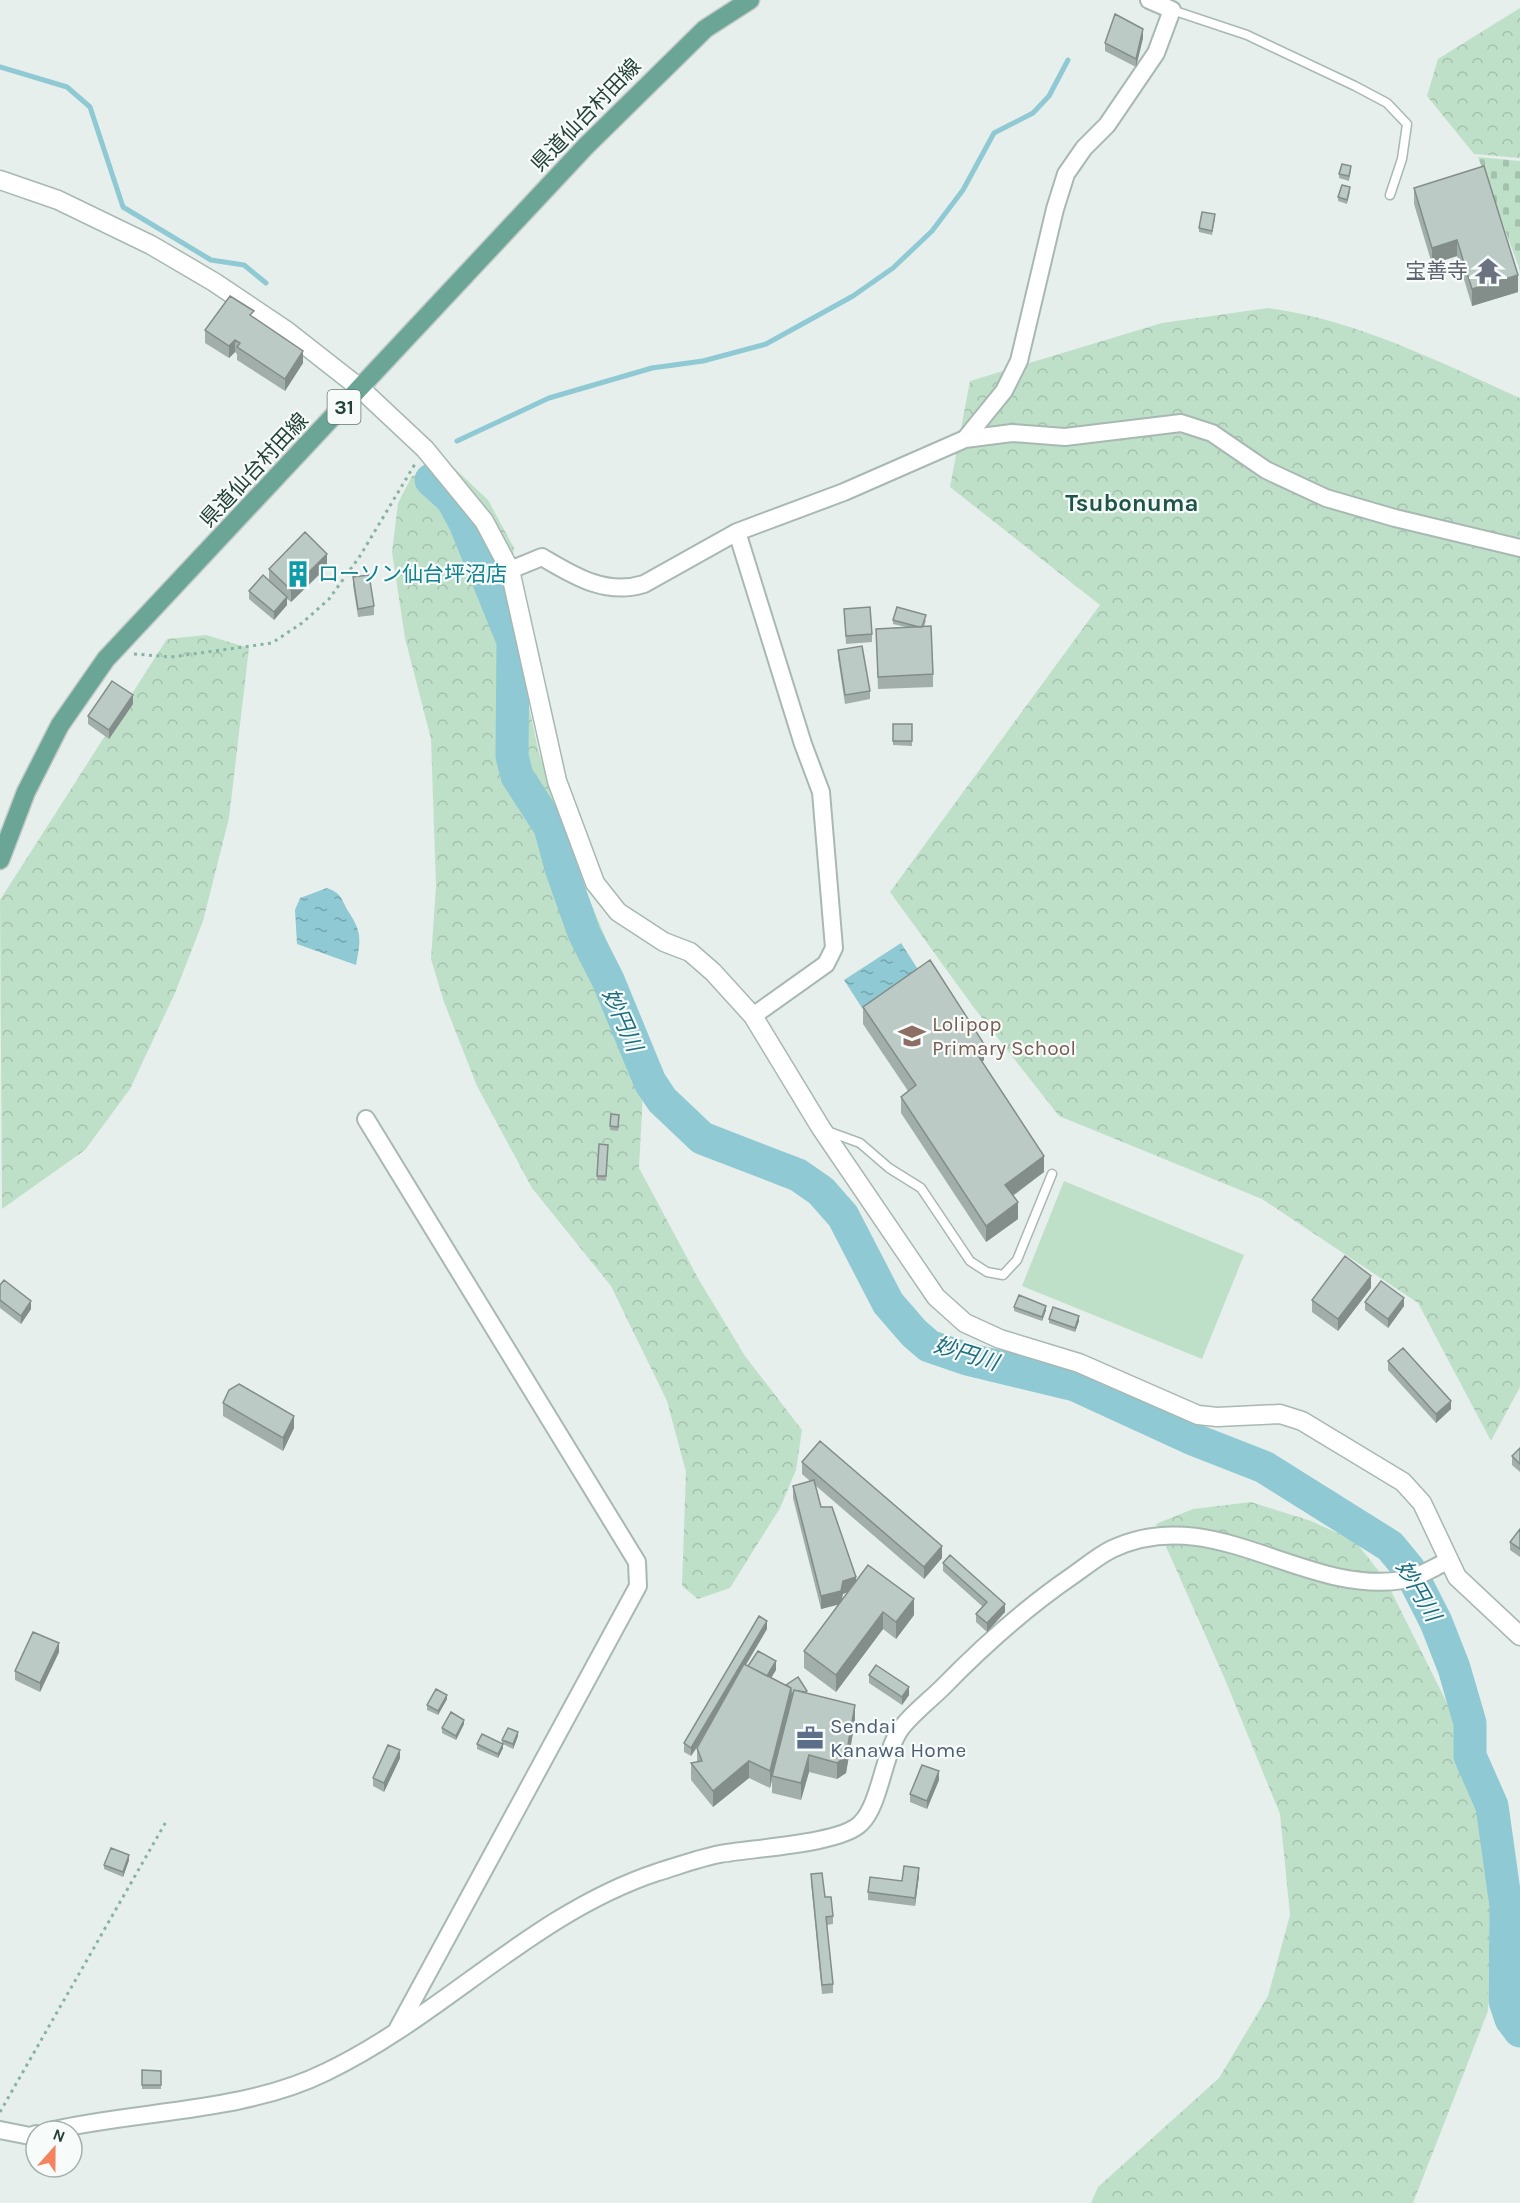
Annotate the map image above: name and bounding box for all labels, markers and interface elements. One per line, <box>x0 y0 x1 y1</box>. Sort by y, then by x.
street label: 県道仙台村田線 <box>526 54 646 176</box>
temple icon: 宝善寺 <box>1473 256 1503 286</box>
place label: 宝善寺 <box>1405 259 1468 283</box>
road number: 31 <box>328 390 360 424</box>
street label: 県道仙台村田線 <box>195 408 313 532</box>
district label: Tsubonuma <box>1065 489 1199 517</box>
building icon: ローソン仙台坪沼店 <box>283 559 313 589</box>
place label: ローソン仙台坪沼店 <box>318 562 507 586</box>
water label: 妙円川 <box>597 985 648 1057</box>
place label: Lolipop Primary School <box>932 1012 1076 1060</box>
school or university icon: Lolipop Primary School <box>897 1021 927 1051</box>
water label: 妙円川 <box>931 1332 1003 1377</box>
water label: 妙円川 <box>1390 1556 1447 1628</box>
place label: Sendai Kanawa Home <box>830 1714 966 1762</box>
office icon: Sendai Kanawa Home <box>795 1723 825 1753</box>
north arrow <box>24 2119 84 2179</box>
text: N <box>50 2125 68 2146</box>

